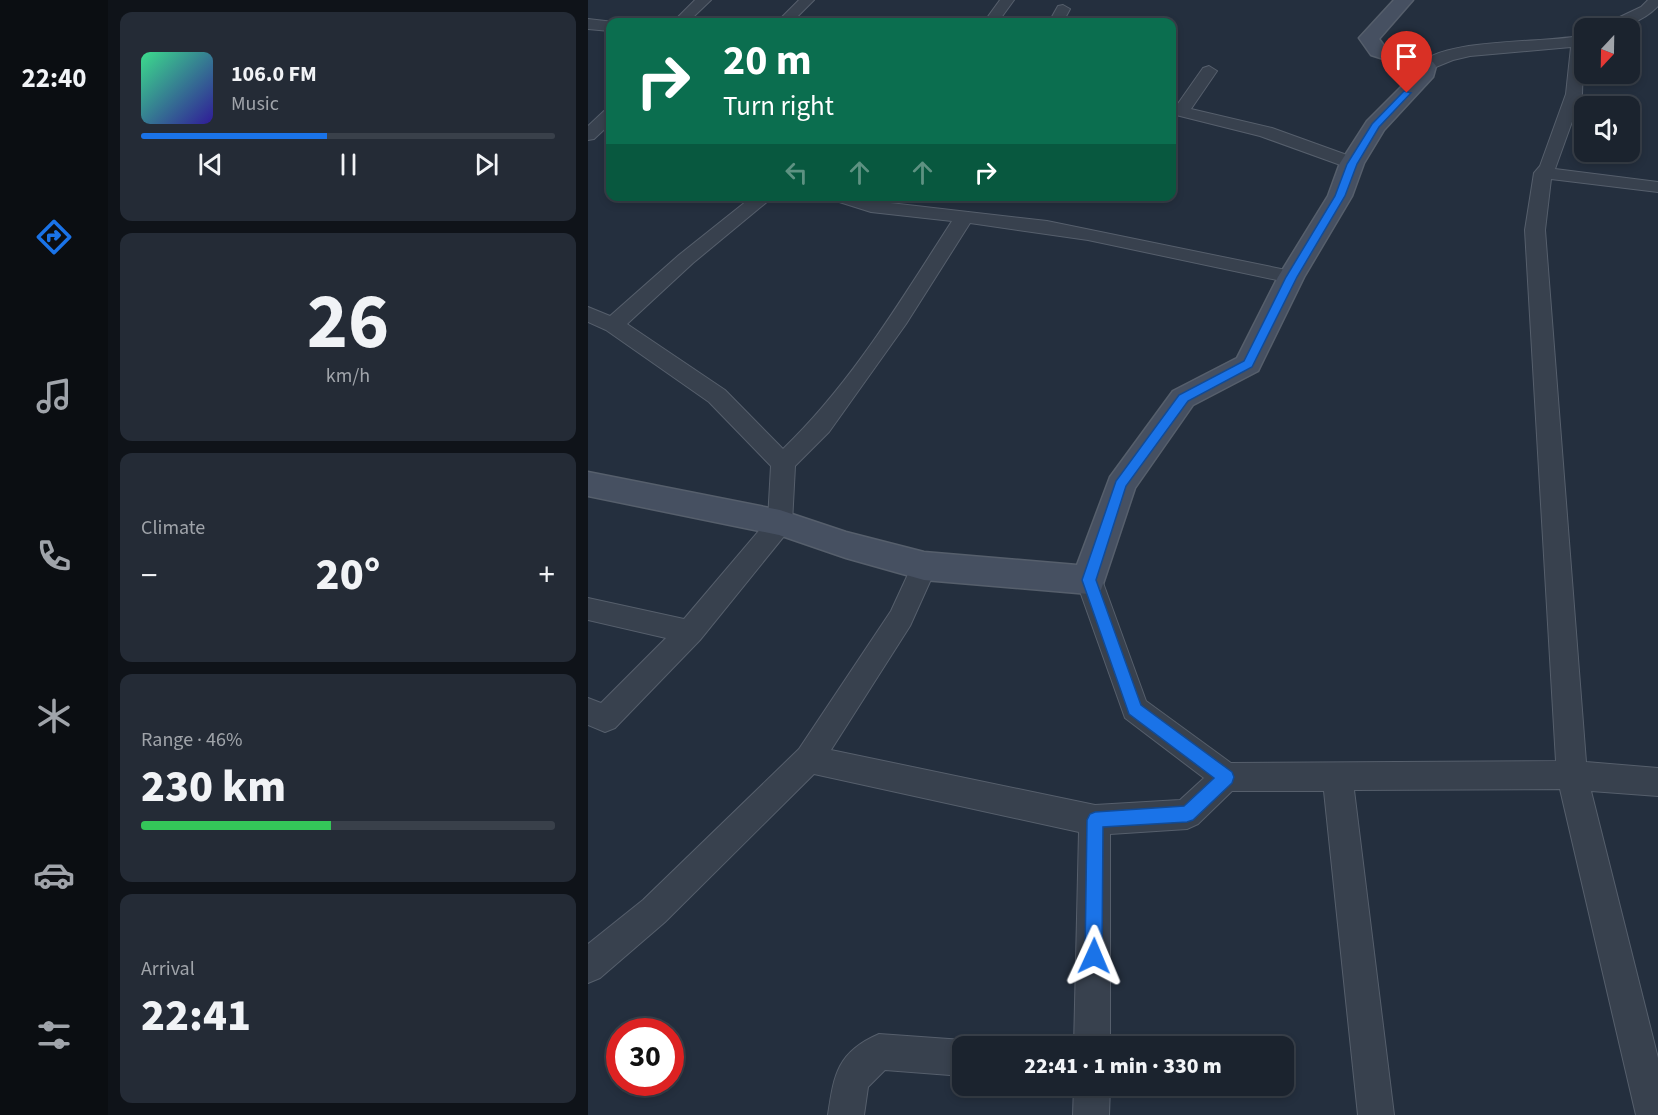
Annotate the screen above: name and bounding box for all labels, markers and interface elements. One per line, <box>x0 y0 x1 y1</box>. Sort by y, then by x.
north arrow <box>1574 18 1640 84</box>
map controls <box>1574 18 1640 162</box>
text: 20 m <box>723 31 812 91</box>
pin <box>1381 31 1432 93</box>
icon: arrive <box>1390 40 1423 73</box>
icon: right <box>624 42 702 120</box>
text: 106.0 FM <box>231 58 317 90</box>
text: 22:40 <box>21 59 87 98</box>
text: Turn right <box>723 87 834 126</box>
text: Music <box>231 90 279 118</box>
button: sound <box>1574 96 1640 162</box>
icon: previous <box>194 148 227 181</box>
icon: pause <box>332 148 365 181</box>
icon: next <box>470 148 503 181</box>
icon: left <box>780 156 813 189</box>
icon: ahead <box>843 156 876 189</box>
icon: ahead <box>906 156 939 189</box>
icon: right <box>969 156 1002 189</box>
icon: directions <box>33 216 75 258</box>
text: 26 <box>307 267 389 378</box>
text: km/h <box>326 362 370 390</box>
icon: music <box>33 375 75 417</box>
text: Climate <box>141 514 205 542</box>
icon: phone <box>33 535 75 577</box>
text: 20° <box>316 543 380 607</box>
text: − <box>141 552 157 599</box>
text: + <box>539 552 555 599</box>
icon: climate <box>33 695 75 737</box>
text: Range · 46% <box>141 726 242 754</box>
text: 230 km <box>141 755 286 819</box>
icon: car <box>33 854 75 896</box>
position arrow <box>1062 924 1126 988</box>
text: Arrival <box>141 955 195 983</box>
text: 22:41 <box>141 984 251 1048</box>
icon: filters <box>33 1014 75 1056</box>
speed limit sign: 30 <box>606 1018 684 1096</box>
text: 22:41 · 1 min · 330 m <box>1024 1050 1222 1082</box>

